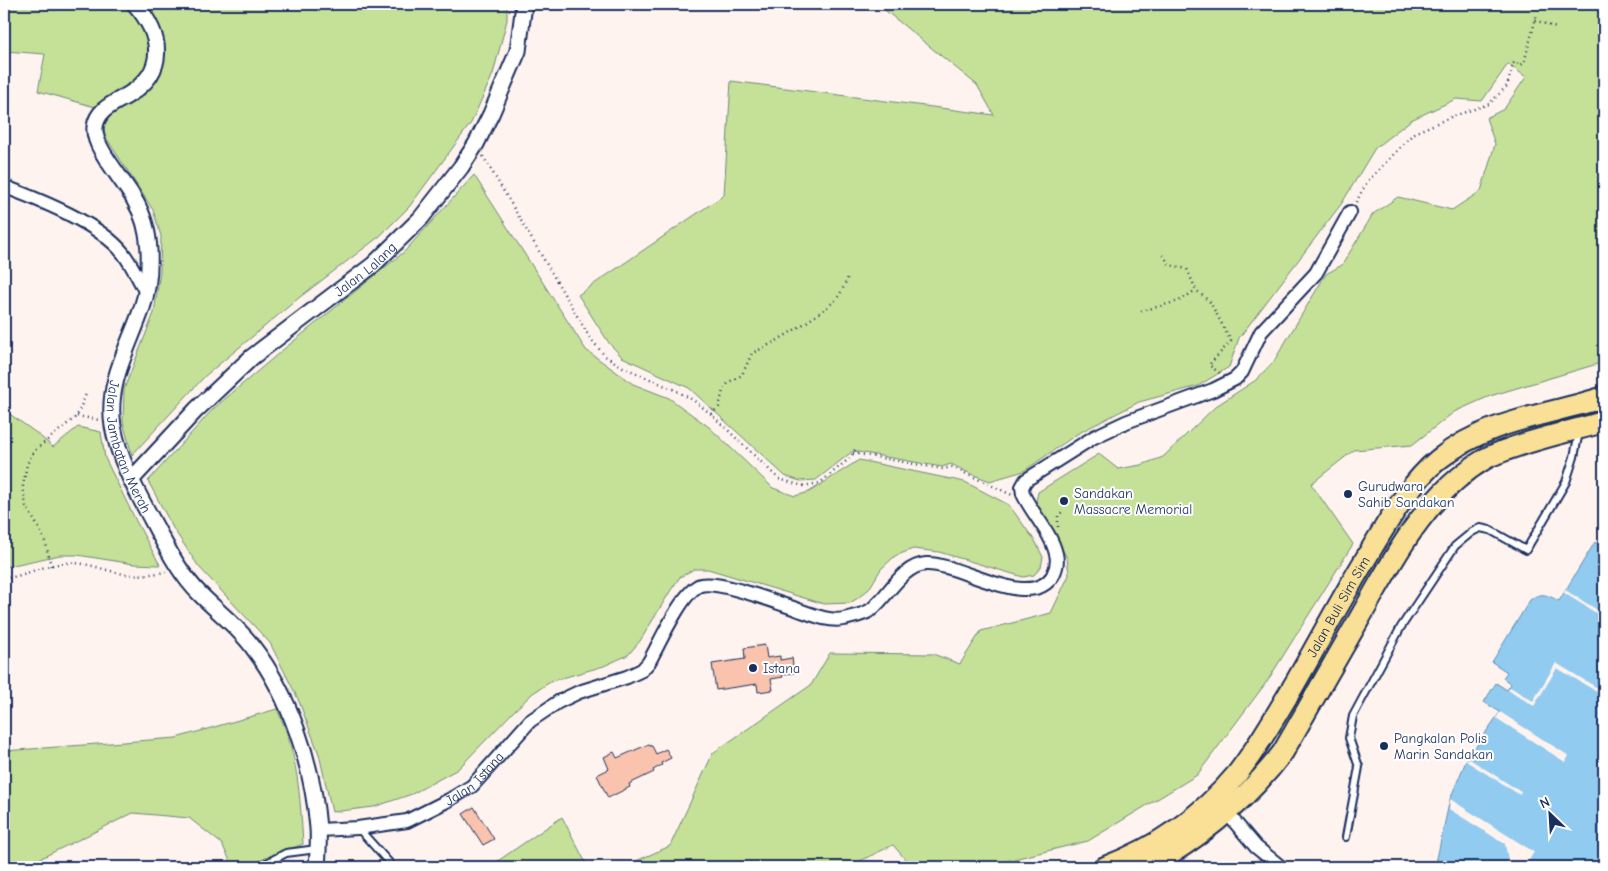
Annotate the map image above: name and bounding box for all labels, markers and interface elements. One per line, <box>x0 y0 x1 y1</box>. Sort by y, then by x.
street label: Jalan Lalang <box>331 239 400 300</box>
street label: Jalan Jambatan Merah <box>103 379 155 516</box>
place label: Gurudwara Sahib Sandakan <box>1358 478 1455 511</box>
place label: Sandakan Massacre Memorial <box>1074 485 1192 518</box>
marker: Gurudwara Sahib Sandakan <box>1342 488 1354 500</box>
marker: Sandakan Massacre Memorial <box>1058 495 1070 507</box>
street label: Jalan Buli Sim Sim <box>1303 554 1374 660</box>
place label: Istana <box>763 660 800 677</box>
marker: Istana <box>747 662 759 674</box>
place label: Pangkalan Polis Marin Sandakan <box>1394 730 1493 763</box>
marker: Pangkalan Polis Marin Sandakan <box>1378 740 1390 752</box>
street label: Jalan Istana <box>442 748 508 810</box>
north arrow <box>1526 788 1576 838</box>
text: N <box>1537 793 1552 812</box>

